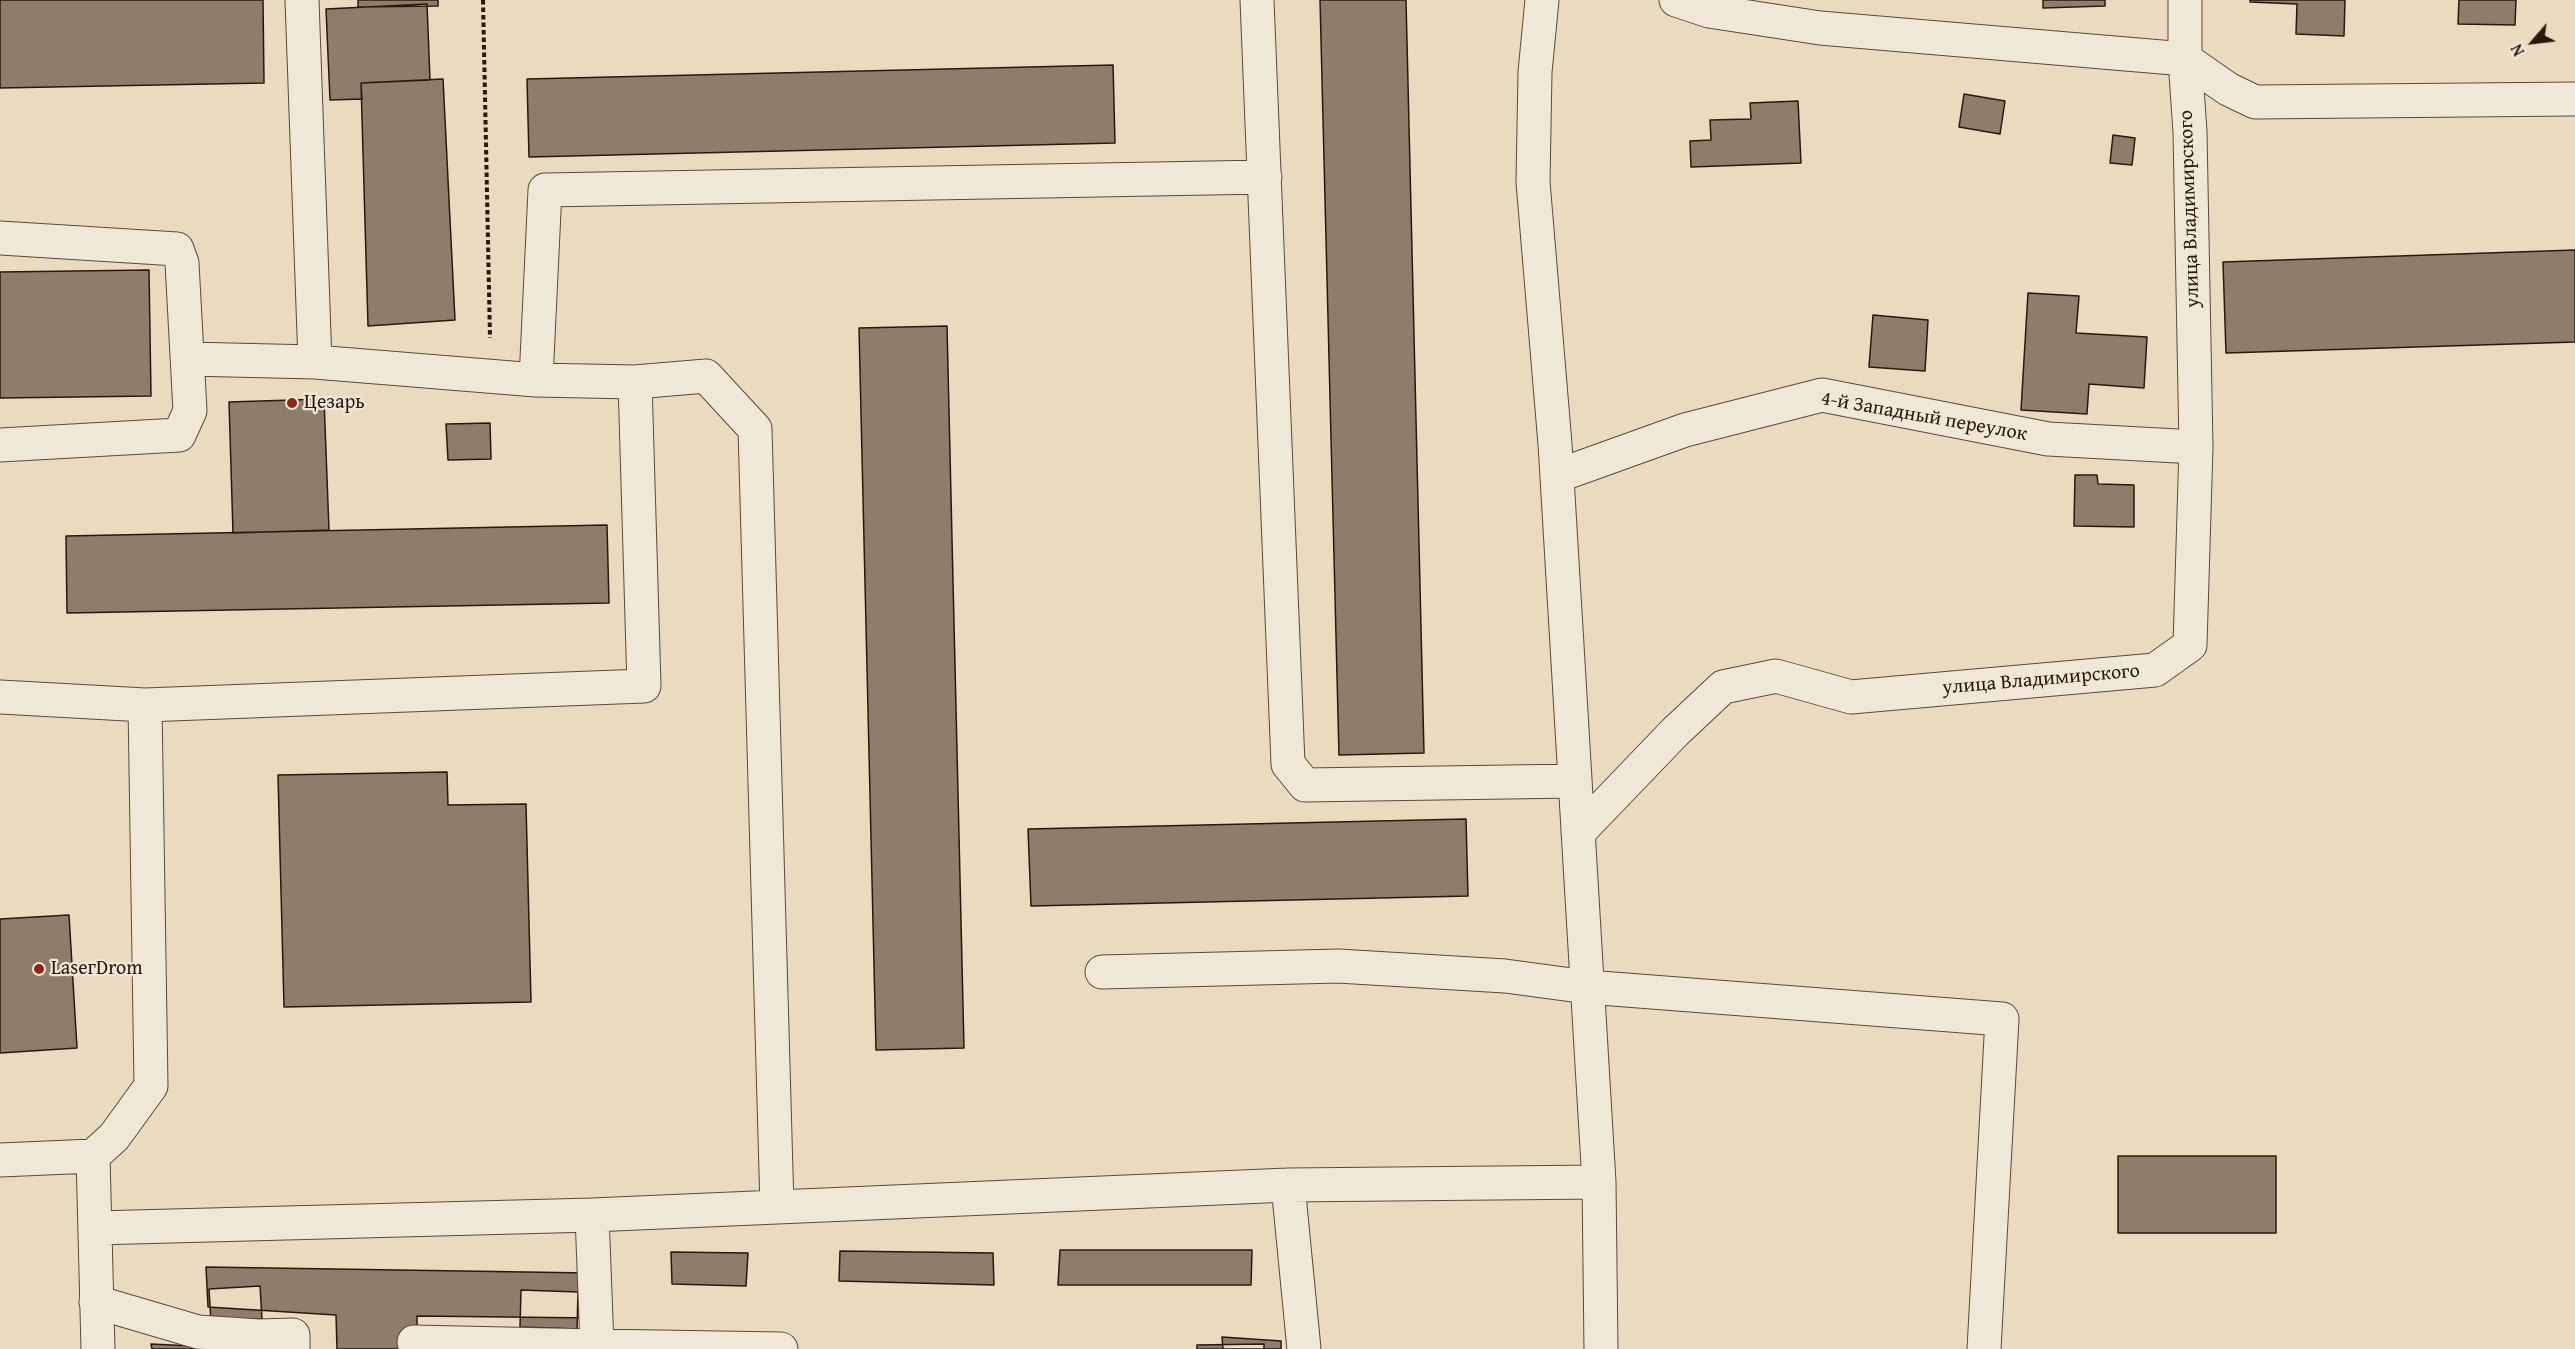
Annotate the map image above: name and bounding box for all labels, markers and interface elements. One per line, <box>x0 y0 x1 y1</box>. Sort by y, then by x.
north arrow <box>2503 12 2563 72</box>
text: N <box>2504 40 2530 61</box>
street label: улица Владимирского <box>2175 110 2205 308</box>
street label: 4-й Западный переулок <box>1819 387 2029 447</box>
place label: Цезарь <box>304 391 365 415</box>
marker: Цезарь <box>285 396 299 410</box>
street label: улица Владимирского <box>1941 659 2141 701</box>
place label: LaseгDrom <box>51 957 143 981</box>
marker: LaseгDrom <box>32 962 46 976</box>

